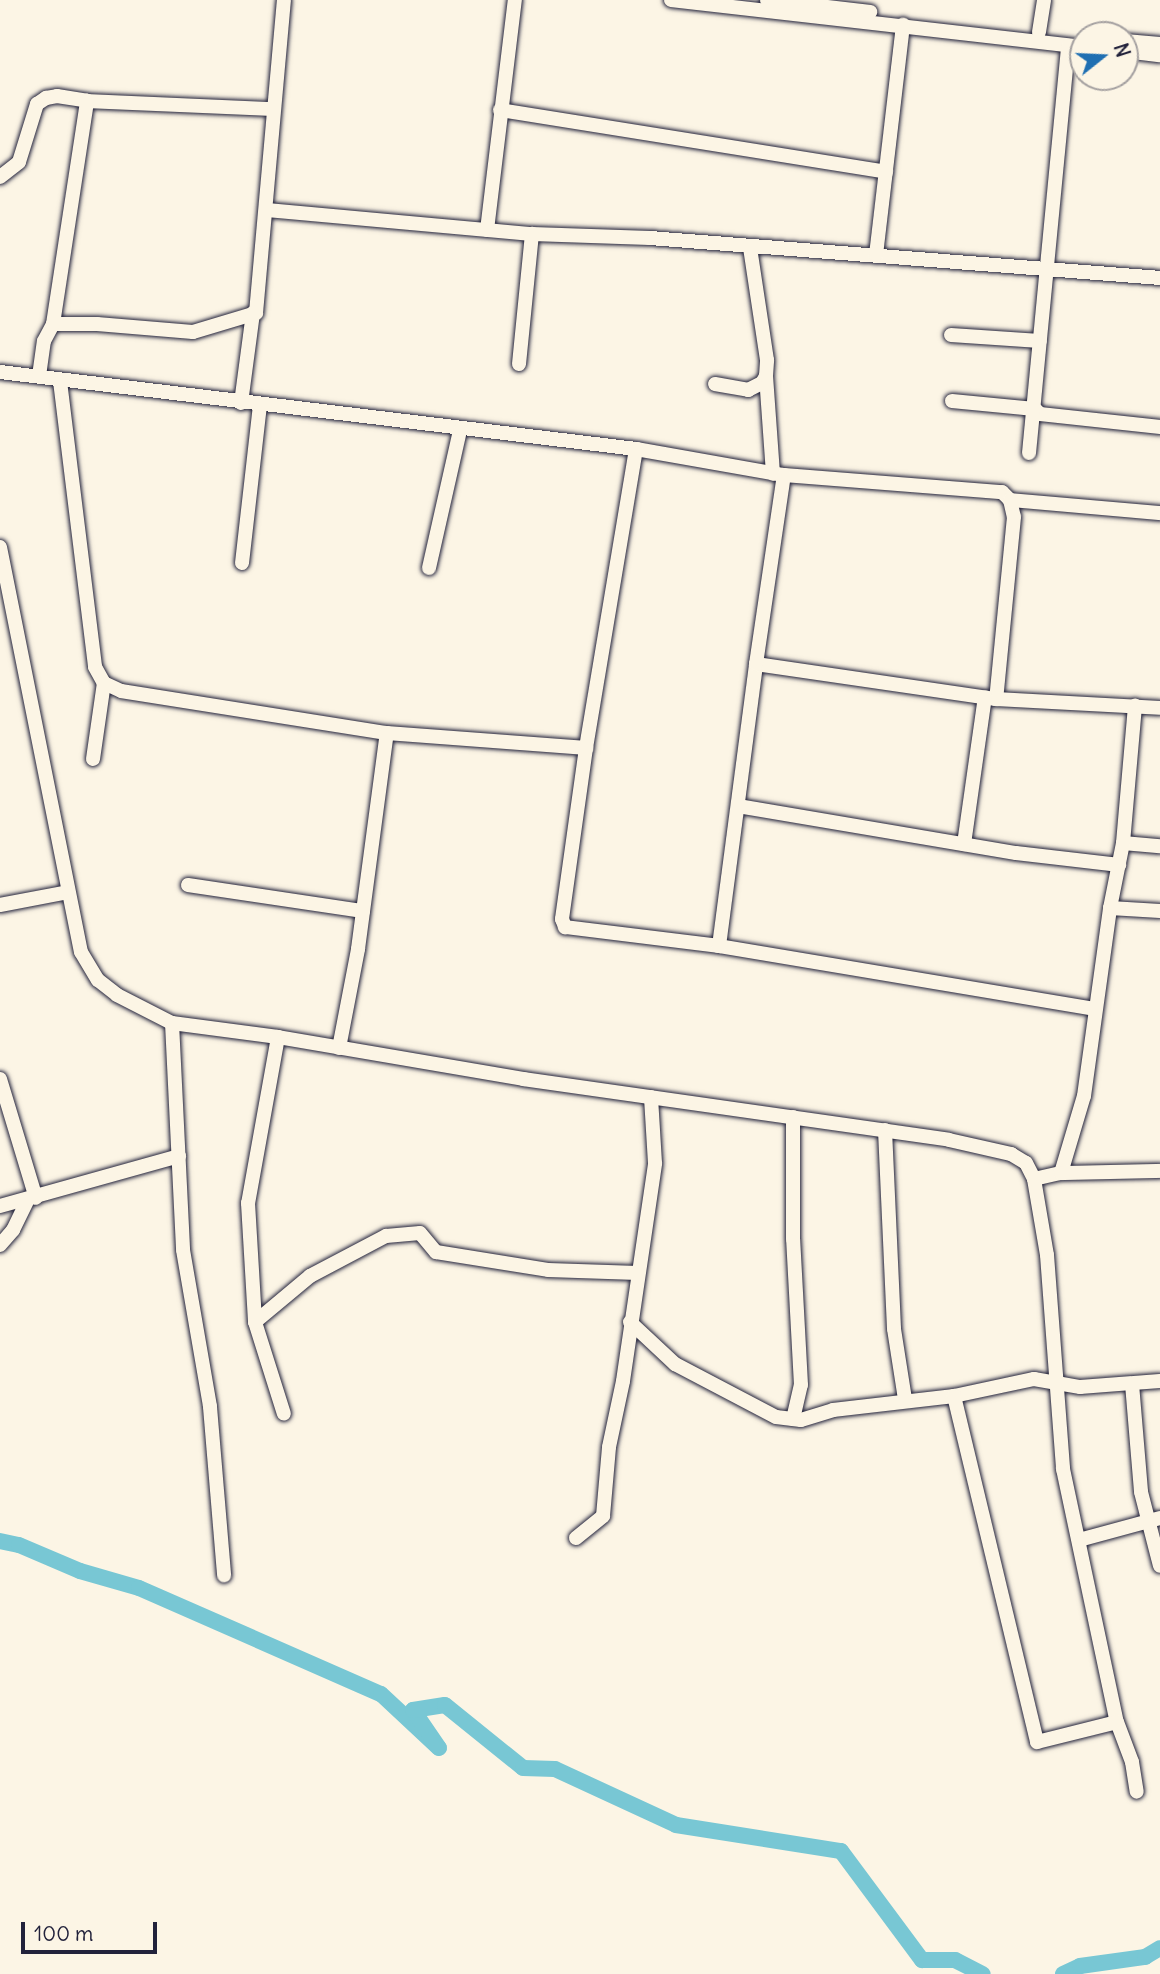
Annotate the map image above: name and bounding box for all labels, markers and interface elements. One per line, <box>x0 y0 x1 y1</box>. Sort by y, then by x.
north arrow <box>1069 21 1139 91</box>
text: N <box>1109 40 1136 60</box>
scale bar <box>24 1908 161 1952</box>
text: 100 m <box>34 1920 93 1947</box>

